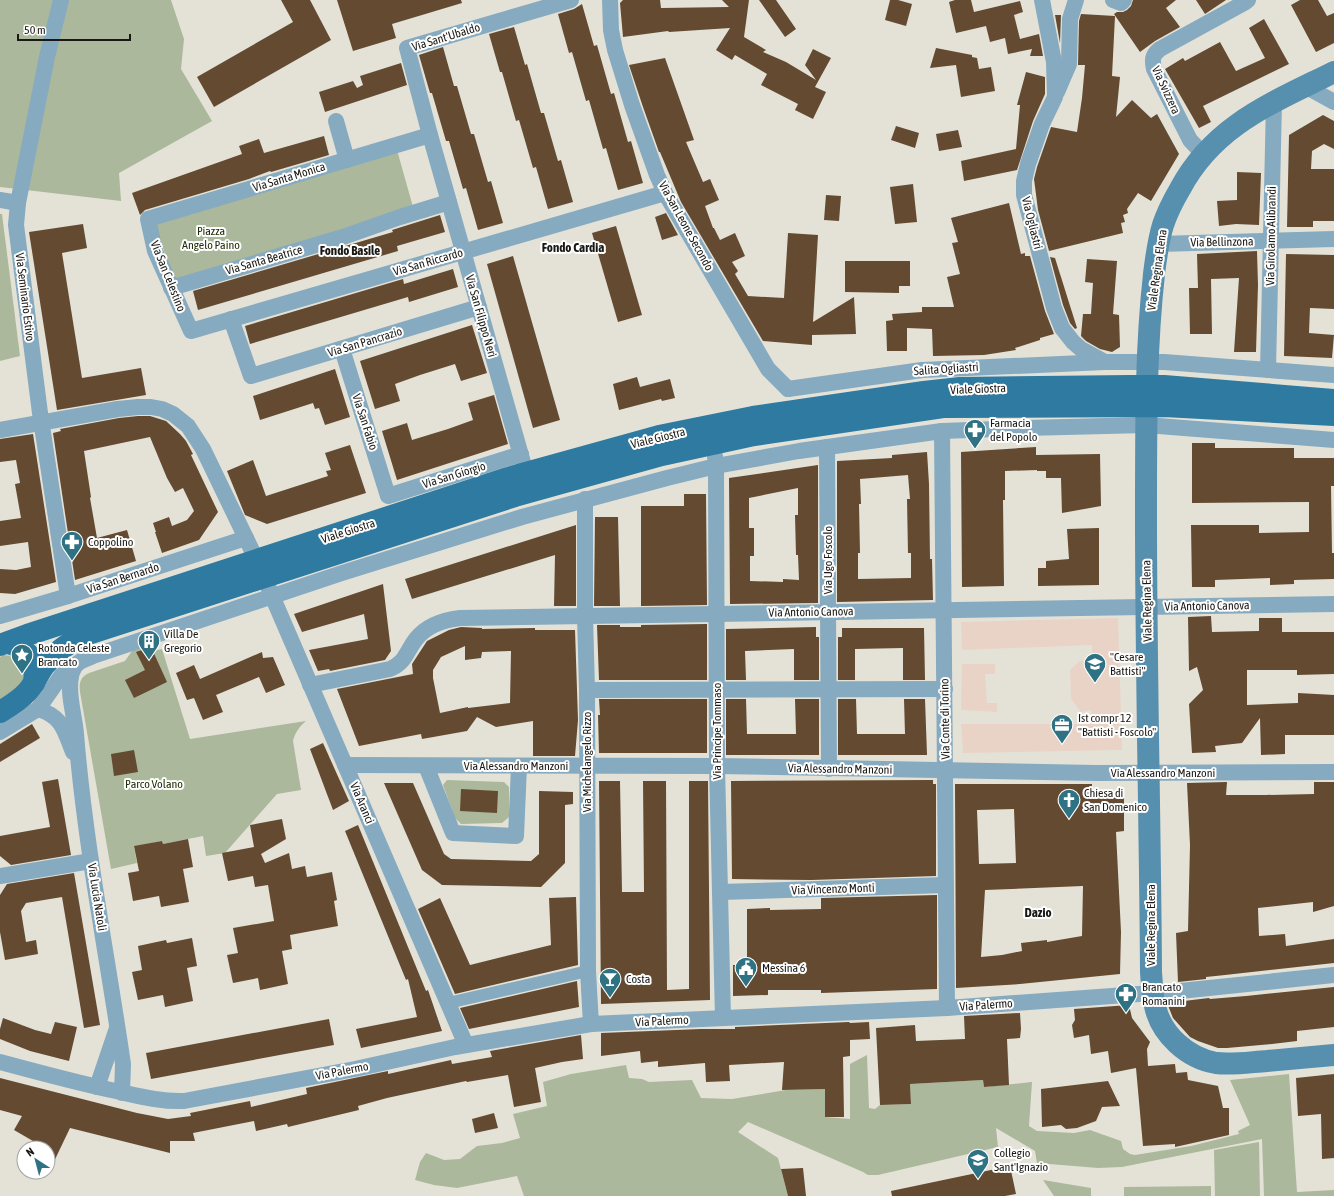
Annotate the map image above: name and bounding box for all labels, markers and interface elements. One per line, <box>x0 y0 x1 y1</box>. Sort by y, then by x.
scale bar <box>18 16 130 42</box>
street label: Via Sant'Ubaldo <box>410 20 482 54</box>
text: 50 m <box>24 23 46 37</box>
street label: Via Svizzera <box>1149 64 1183 116</box>
street label: Via Santa Monica <box>251 159 327 195</box>
street label: Via San Leone Secondo <box>656 179 717 274</box>
street label: Via Girolamo Alibrandi <box>1263 186 1279 286</box>
street label: Via Ogliastri <box>1019 195 1045 251</box>
park label: Piazza Angelo Paino <box>182 224 240 252</box>
street label: Viale Regina Elena <box>1144 229 1170 311</box>
street label: Via Bellinzona <box>1190 234 1254 250</box>
street label: Via San Celestino <box>147 239 189 314</box>
district label: Fondo Cardia <box>542 240 604 255</box>
street label: Via Santa Beatrice <box>224 242 304 278</box>
district label: Fondo Basile <box>320 243 380 258</box>
street label: Via San Riccardo <box>391 245 465 279</box>
street label: Via Seminario Estivo <box>13 252 37 342</box>
street label: Via San Filippo Neri <box>463 273 499 359</box>
street label: Via San Pancrazio <box>326 324 404 360</box>
street label: Salita Ogliastri <box>913 360 979 378</box>
street label: Viale Giostra <box>950 381 1006 397</box>
street label: Via San Fabio <box>349 392 381 452</box>
place label: Farmacia del Popolo <box>990 416 1038 444</box>
pharmacy icon: Farmacia del Popolo <box>962 417 988 450</box>
street label: Viale Giostra <box>629 424 687 452</box>
street label: Via San Giorgio <box>421 459 488 491</box>
street label: Viale Giostra <box>319 516 377 546</box>
street label: Via Ugo Foscolo <box>821 525 835 594</box>
pharmacy icon: Coppolino <box>59 529 85 562</box>
place label: Coppolino <box>88 535 134 549</box>
street label: Via San Bernardo <box>85 560 161 596</box>
street label: Viale Regina Elena <box>1139 560 1155 642</box>
street label: Via Antonio Canova <box>1164 598 1250 614</box>
street label: Via Antonio Canova <box>768 604 854 620</box>
place label: Villa De Gregorio <box>164 627 202 655</box>
building icon: Villa De Gregorio <box>136 628 162 661</box>
place label: Rotonda Celeste Brancato <box>38 641 110 669</box>
place icon: Rotonda Celeste Brancato <box>9 642 35 675</box>
place label: "Cesare Battisti" <box>1110 650 1145 678</box>
school or university icon: "Cesare Battisti" <box>1082 651 1108 684</box>
street label: Via Conte di Torino <box>937 678 953 760</box>
street label: Via Principe Tommaso <box>710 682 724 779</box>
street label: Via Michelangelo Rizzo <box>580 711 594 812</box>
place label: Ist compr 12 "Battisti - Foscolo" <box>1078 711 1156 739</box>
office icon: Ist compr 12 "Battisti - Foscolo" <box>1049 712 1075 745</box>
street label: Via Alessandro Manzoni <box>464 759 568 773</box>
street label: Via Alessandro Manzoni <box>788 761 892 777</box>
street label: Via Alessandro Manzoni <box>1111 766 1215 780</box>
park label: Parco Volano <box>125 777 183 791</box>
street label: Via Aranci <box>347 780 377 826</box>
place label: Chiesa di San Domenico <box>1084 786 1148 814</box>
church icon: Chiesa di San Domenico <box>1056 787 1082 820</box>
street label: Via Lucia Natoli <box>85 862 109 932</box>
street label: Via Vincenzo Monti <box>791 881 875 897</box>
street label: Viale Regina Elena <box>1144 884 1158 966</box>
district label: Dazio <box>1024 905 1052 920</box>
public building icon: Messina 6 <box>733 955 759 988</box>
place label: Messina 6 <box>762 961 806 975</box>
bar icon: Costa <box>597 966 623 999</box>
place label: Costa <box>626 972 650 986</box>
place label: Brancato Romanini <box>1142 980 1185 1008</box>
pharmacy icon: Brancato Romanini <box>1113 981 1139 1014</box>
street label: Via Palermo <box>959 996 1013 1014</box>
street label: Via Palermo <box>635 1013 689 1029</box>
street label: Via Palermo <box>314 1059 370 1083</box>
north arrow <box>16 1140 56 1180</box>
text: N <box>24 1145 36 1159</box>
place label: Collegio Sant'Ignazio <box>994 1146 1049 1174</box>
school or university icon: Collegio Sant'Ignazio <box>965 1147 991 1180</box>

